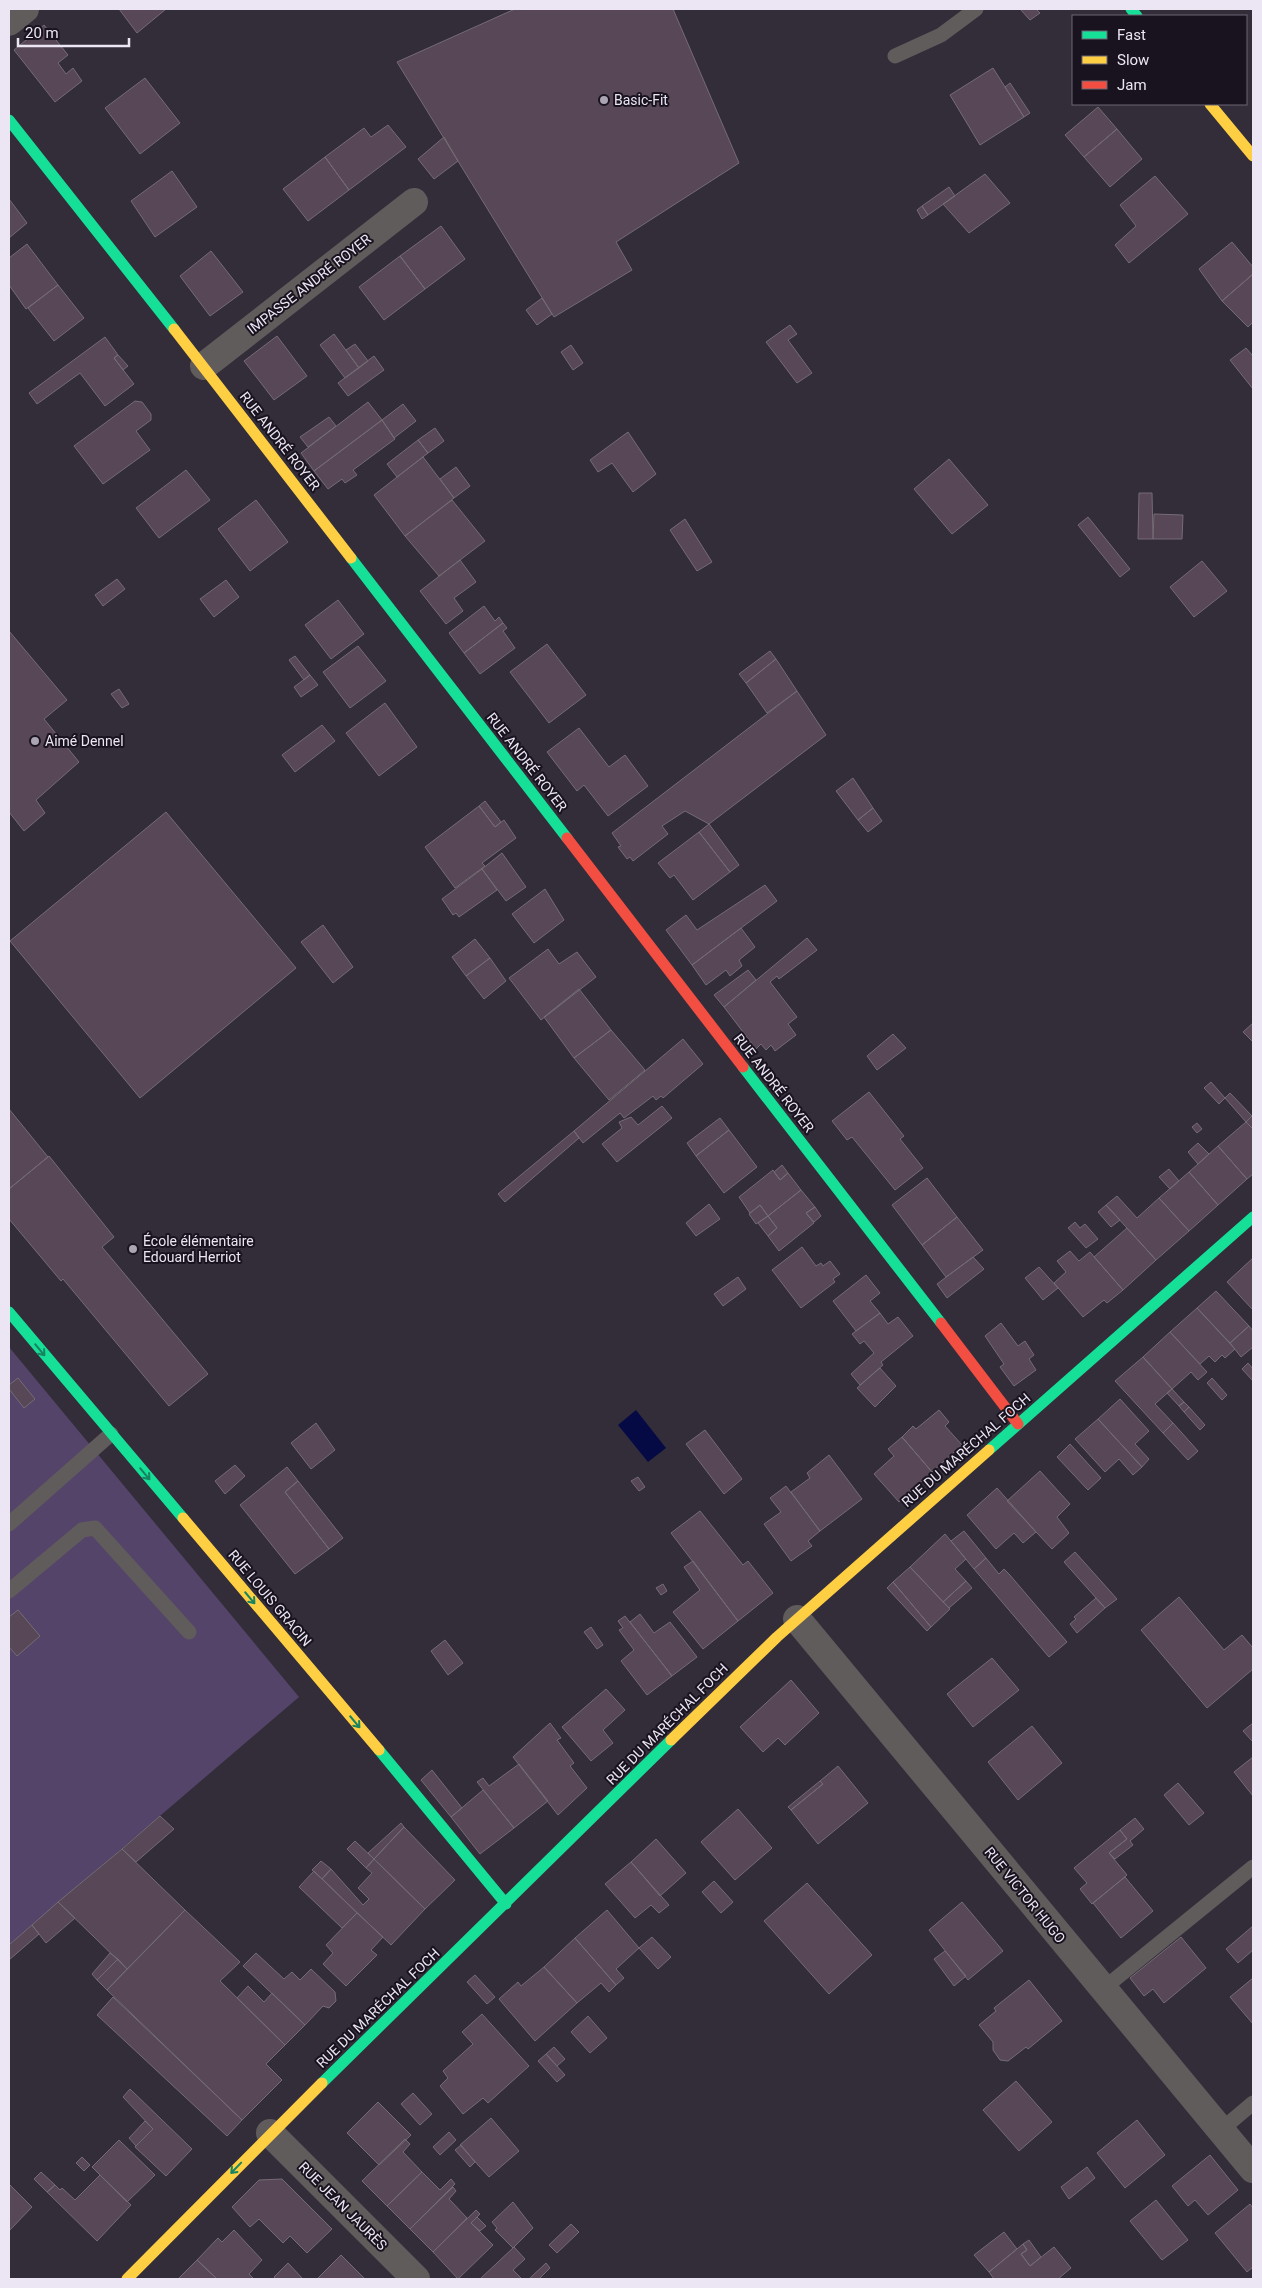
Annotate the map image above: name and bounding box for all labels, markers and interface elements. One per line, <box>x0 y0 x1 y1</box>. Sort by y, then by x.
scale bar <box>18 15 129 47</box>
legend <box>1072 15 1247 105</box>
text: 20 m <box>25 24 59 42</box>
text: Fast <box>1117 26 1146 44</box>
text: Slow <box>1117 51 1149 69</box>
text: Jam <box>1117 76 1147 94</box>
place label: Basic-Fit <box>614 92 668 108</box>
marker: Basic-Fit <box>598 94 610 106</box>
street label: IMPASSE ANDRÉ ROYER <box>243 230 374 337</box>
street label: RUE ANDRÉ ROYER <box>237 388 324 494</box>
street label: RUE ANDRÉ ROYER <box>484 709 571 815</box>
place label: Aimé Dennel <box>45 733 124 749</box>
marker: Aimé Dennel <box>29 735 41 747</box>
street label: RUE ANDRÉ ROYER <box>731 1030 818 1136</box>
place label: École élémentaire Edouard Herriot <box>143 1232 254 1265</box>
marker: École élémentaire Edouard Herriot <box>127 1243 139 1255</box>
one-way arrow <box>35 1343 46 1356</box>
street label: RUE DU MARÉCHAL FOCH <box>898 1389 1033 1510</box>
one-way arrow <box>139 1467 151 1480</box>
street label: RUE LOUIS GRACIN <box>225 1547 315 1649</box>
one-way arrow <box>245 1591 256 1604</box>
street label: RUE DU MARÉCHAL FOCH <box>602 1659 731 1788</box>
one-way arrow <box>350 1715 361 1728</box>
street label: RUE VICTOR HUGO <box>981 1844 1069 1946</box>
street label: RUE DU MARÉCHAL FOCH <box>312 1944 443 2071</box>
street label: RUE JEAN JAURÈS <box>296 2158 391 2253</box>
one-way arrow <box>230 2162 242 2174</box>

